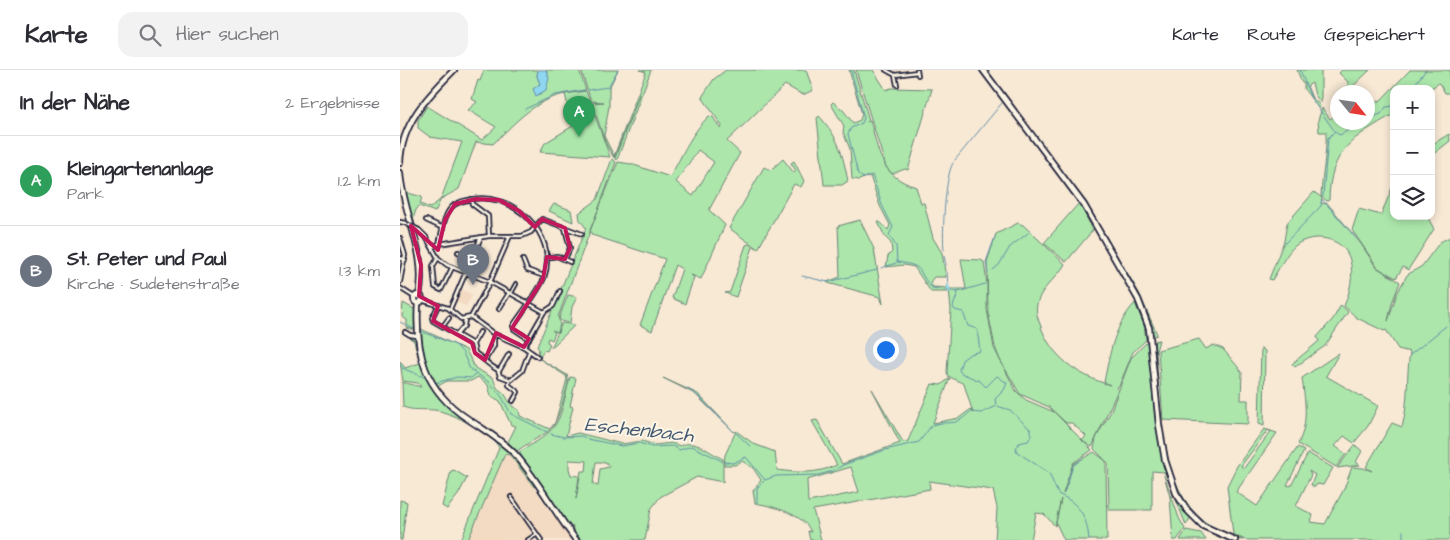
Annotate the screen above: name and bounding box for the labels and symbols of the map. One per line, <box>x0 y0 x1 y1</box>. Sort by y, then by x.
north arrow <box>1330 85 1375 130</box>
pin: A <box>563 96 595 137</box>
pin: B <box>457 244 489 285</box>
your location <box>873 337 899 363</box>
water label: Eschenbach <box>583 410 696 450</box>

